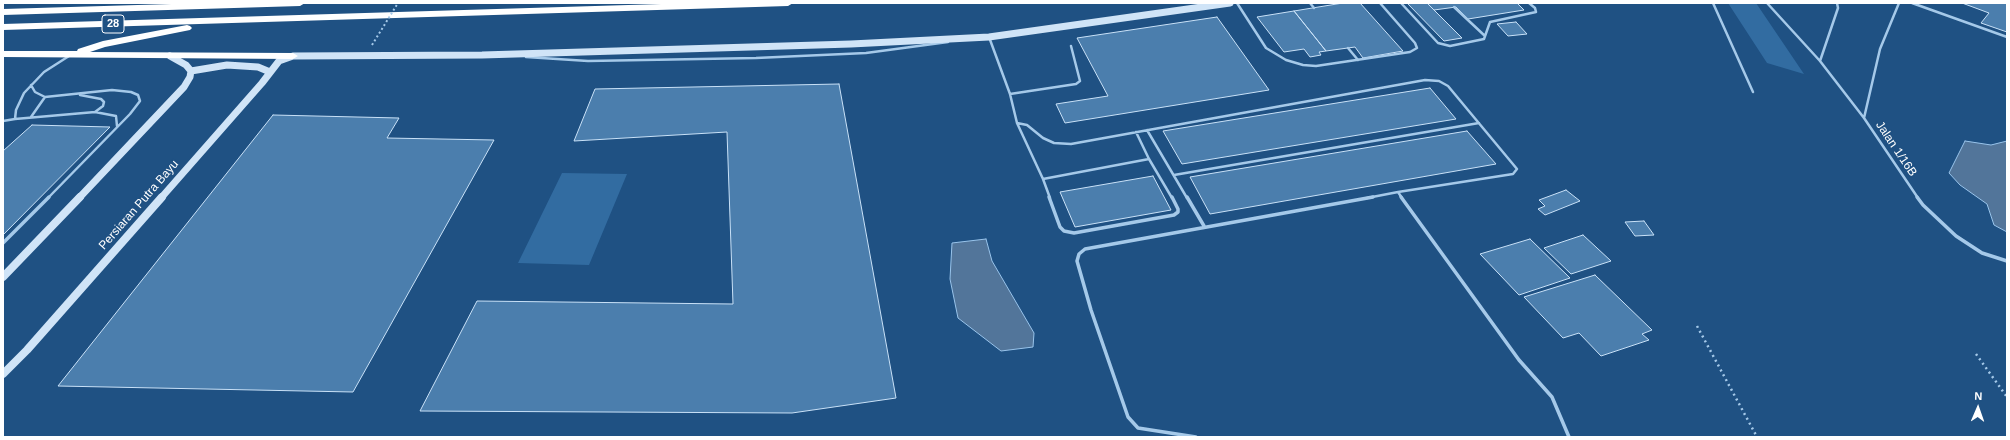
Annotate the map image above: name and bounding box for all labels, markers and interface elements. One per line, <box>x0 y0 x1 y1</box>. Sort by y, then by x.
road number: 28 <box>102 15 124 33</box>
street label: Jalan 1/16B <box>1872 119 1920 179</box>
street label: Persiaran Putra Bayu <box>96 157 182 253</box>
north arrow <box>1958 388 1998 428</box>
text: N <box>1974 390 1983 402</box>

